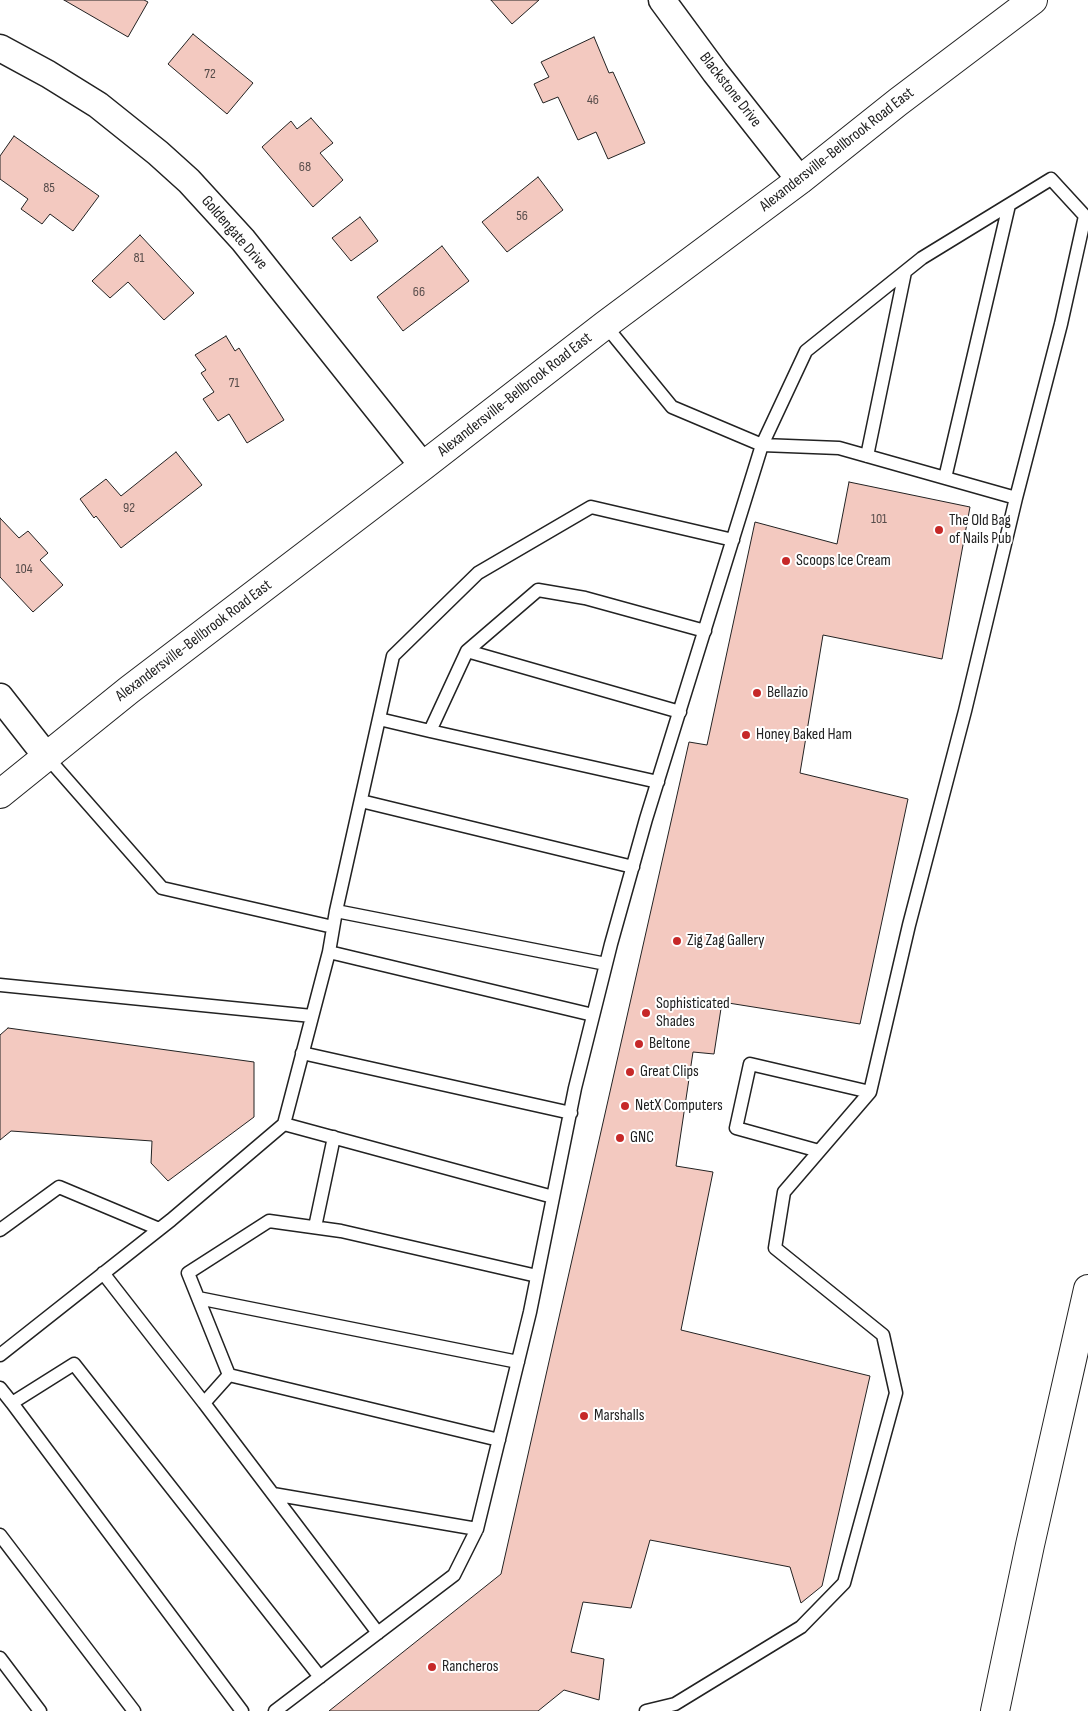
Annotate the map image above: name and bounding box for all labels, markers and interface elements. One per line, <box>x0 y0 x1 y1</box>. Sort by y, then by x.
street label: Blackstone Drive <box>695 49 765 131</box>
house number: 72 <box>204 66 216 82</box>
street label: Alexandersville-Bellbrook Road East <box>756 84 918 216</box>
house number: 46 <box>587 92 599 108</box>
house number: 68 <box>299 159 311 175</box>
house number: 85 <box>43 180 55 196</box>
street label: Goldengate Drive <box>197 192 271 274</box>
house number: 56 <box>516 208 528 224</box>
house number: 81 <box>133 250 145 266</box>
house number: 66 <box>413 284 425 300</box>
street label: Alexandersville-Bellbrook Road East <box>434 329 596 461</box>
house number: 71 <box>229 375 239 391</box>
house number: 92 <box>123 500 135 516</box>
house number: 101 <box>871 511 887 527</box>
place label: The Old Bag of Nails Pub <box>949 511 1011 549</box>
marker: The Old Bag of Nails Pub <box>933 524 945 536</box>
place label: Scoops Ice Cream <box>796 551 891 571</box>
marker: Scoops Ice Cream <box>780 555 792 567</box>
house number: 104 <box>16 561 32 577</box>
street label: Alexandersville-Bellbrook Road East <box>112 576 276 706</box>
place label: Bellazio <box>767 683 808 703</box>
marker: Bellazio <box>751 687 763 699</box>
place label: Honey Baked Ham <box>756 725 852 745</box>
marker: Honey Baked Ham <box>740 729 752 741</box>
place label: Zig Zag Gallery <box>687 931 764 951</box>
marker: Zig Zag Gallery <box>671 935 683 947</box>
place label: Sophisticated Shades <box>656 994 730 1032</box>
marker: Sophisticated Shades <box>640 1007 652 1019</box>
place label: Beltone <box>649 1034 690 1054</box>
marker: Beltone <box>633 1038 645 1050</box>
place label: Great Clips <box>640 1062 699 1082</box>
marker: Great Clips <box>624 1066 636 1078</box>
place label: NetX Computers <box>635 1096 723 1116</box>
marker: NetX Computers <box>619 1100 631 1112</box>
place label: GNC <box>630 1128 654 1148</box>
marker: GNC <box>614 1132 626 1144</box>
place label: Marshalls <box>594 1406 644 1426</box>
marker: Marshalls <box>578 1410 590 1422</box>
place label: Rancheros <box>442 1657 499 1677</box>
marker: Rancheros <box>426 1661 438 1673</box>

